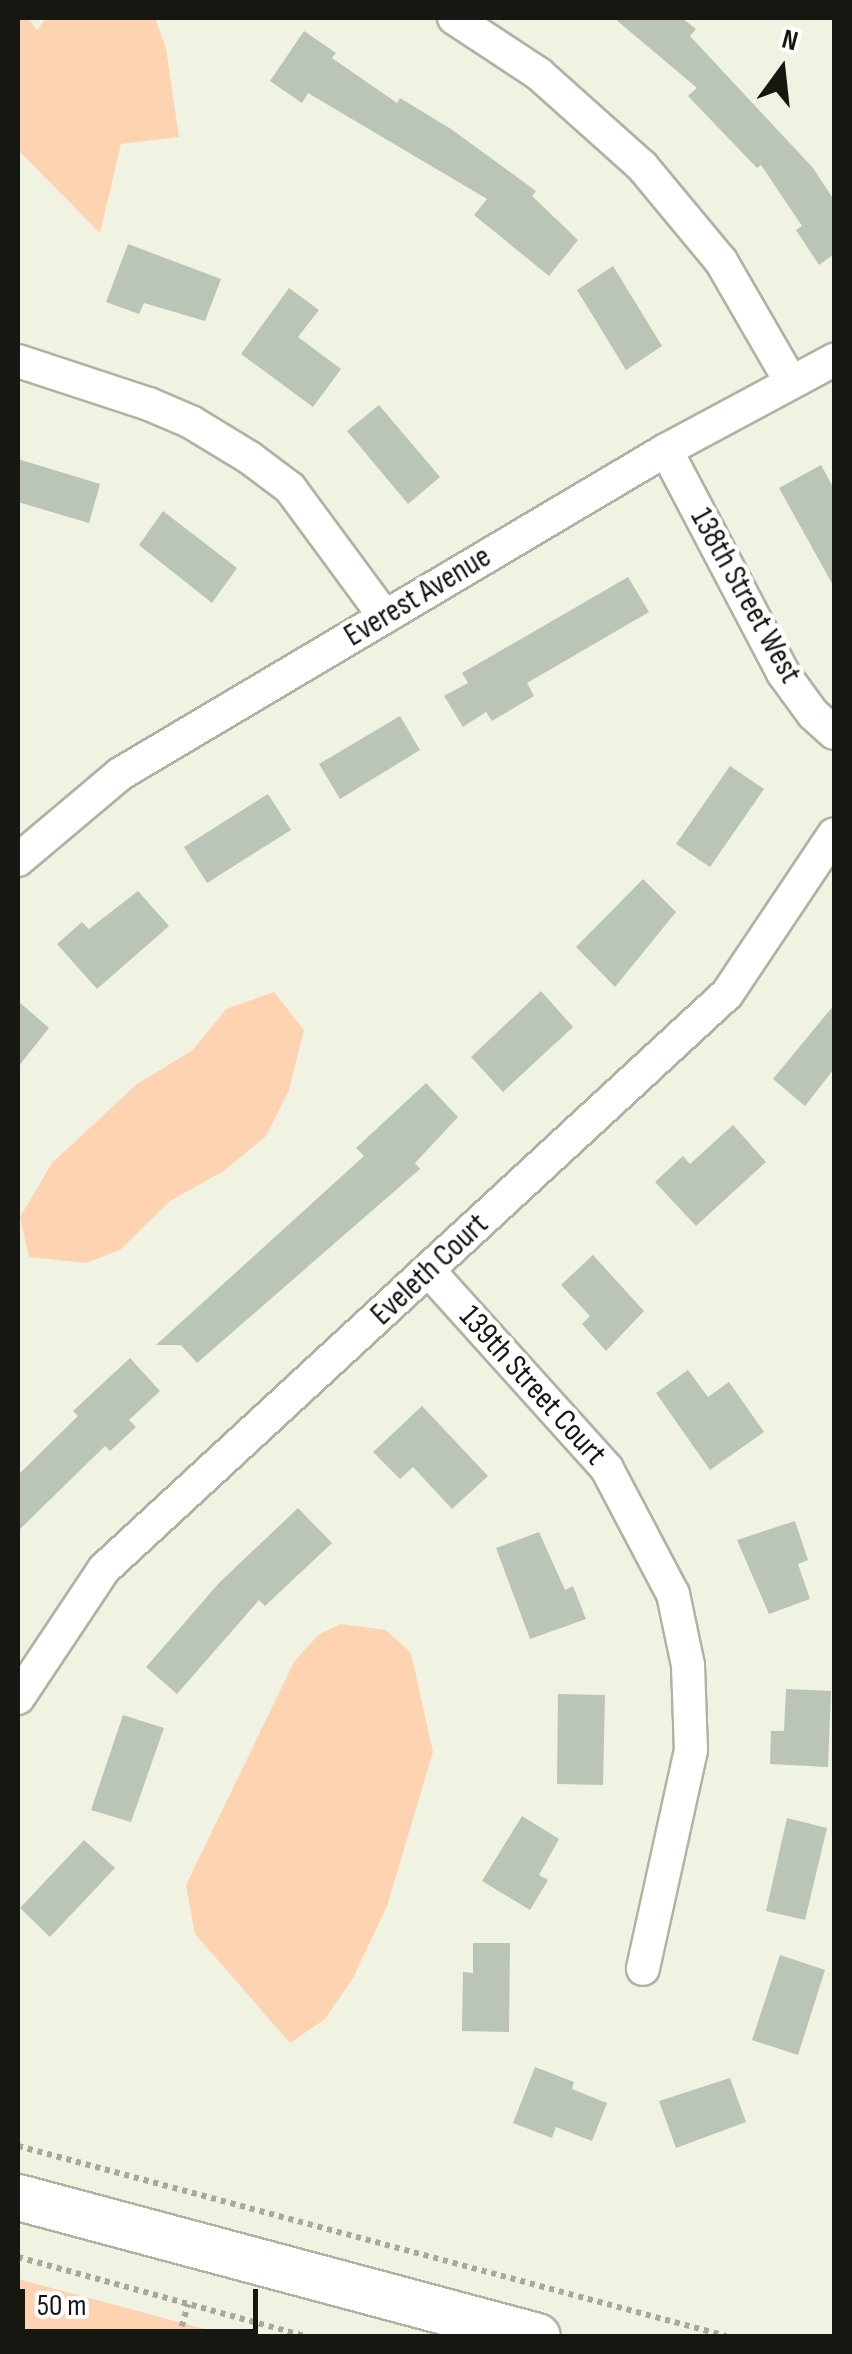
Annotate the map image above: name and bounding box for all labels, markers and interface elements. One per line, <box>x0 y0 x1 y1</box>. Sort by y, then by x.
north arrow <box>732 20 832 120</box>
text: N <box>778 23 801 58</box>
street label: 138th Street West <box>681 502 809 690</box>
street label: Everest Avenue <box>338 538 498 656</box>
street label: Eveleth Court <box>363 1206 497 1334</box>
street label: 139th Street Court <box>450 1298 614 1474</box>
scale bar <box>25 2269 262 2331</box>
text: 50 m <box>37 2288 86 2324</box>

